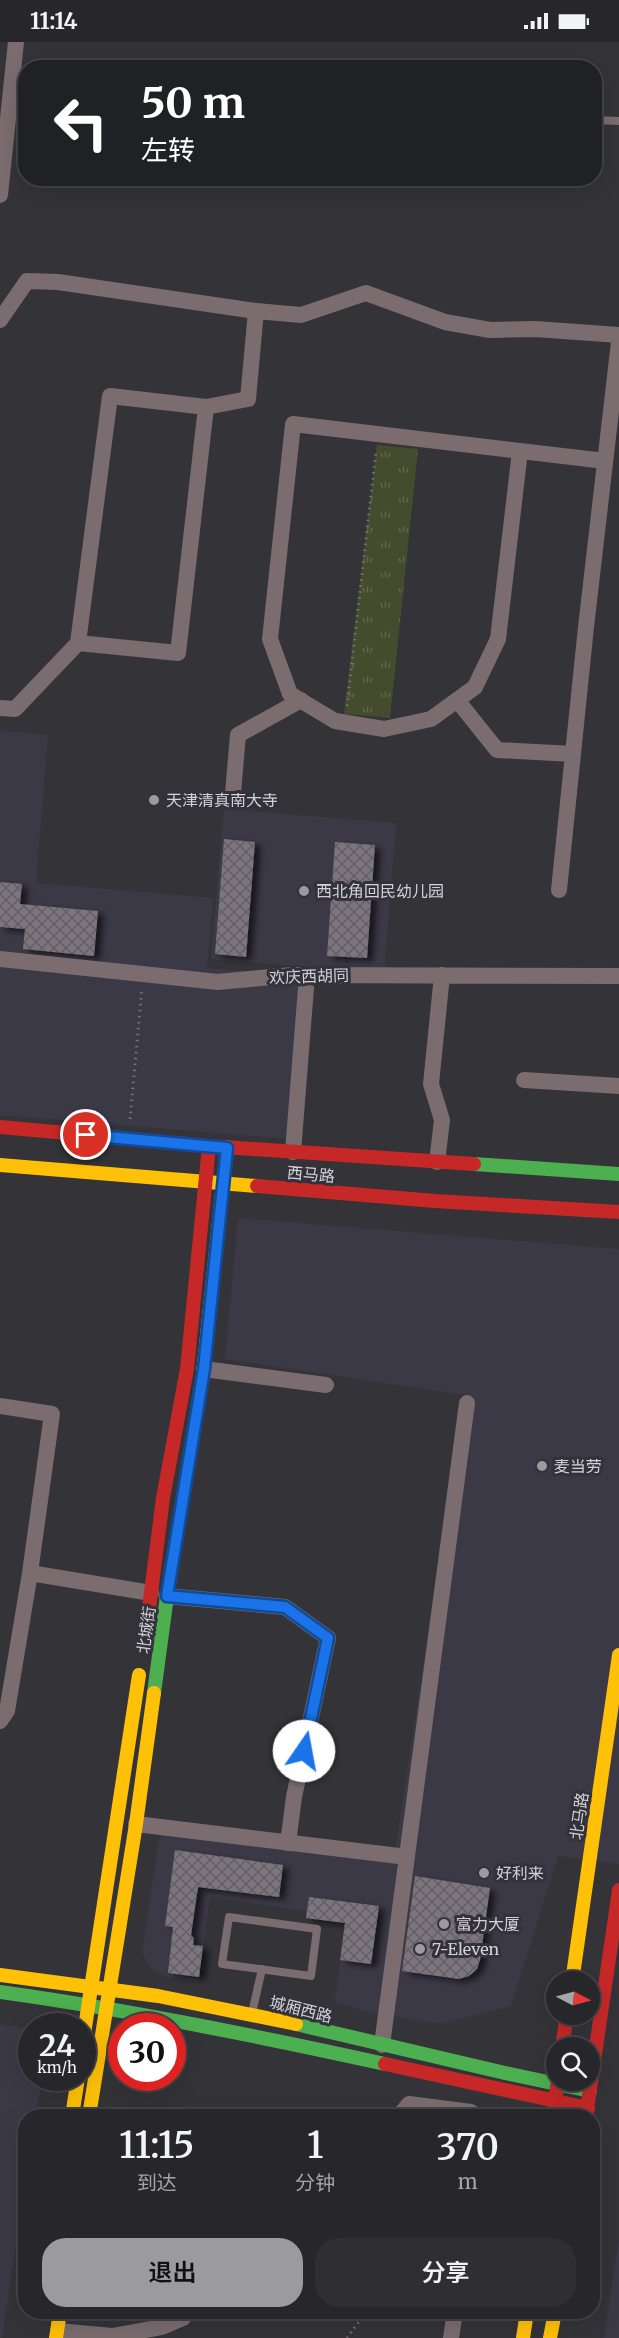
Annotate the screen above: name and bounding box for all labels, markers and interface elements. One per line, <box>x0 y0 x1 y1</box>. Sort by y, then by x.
text: 11:14 <box>30 7 78 35</box>
text: 50 m <box>141 77 245 129</box>
icon: left <box>42 84 120 162</box>
text: 左转 <box>141 133 195 167</box>
place label: 天津清真南大寺 <box>166 790 278 810</box>
marker: 天津清真南大寺 <box>147 793 161 807</box>
place label: 西北角回民幼儿园 <box>316 881 444 901</box>
marker: 西北角回民幼儿园 <box>297 884 311 898</box>
street label: 欢庆西胡同 <box>269 965 349 987</box>
pin <box>60 1109 111 1160</box>
icon: arrive <box>69 1118 102 1151</box>
street label: 西马路 <box>286 1162 336 1186</box>
place label: 麦当劳 <box>554 1456 602 1476</box>
marker: 麦当劳 <box>535 1459 549 1473</box>
street label: 北城街 <box>133 1605 159 1655</box>
position arrow <box>272 1719 336 1783</box>
street label: 北马路 <box>566 1791 592 1841</box>
place label: 好利来 <box>496 1863 544 1883</box>
marker: 好利来 <box>477 1866 491 1880</box>
place label: 富力大厦 <box>456 1914 520 1934</box>
marker: 富力大厦 <box>437 1917 451 1931</box>
place label: 7-Eleven <box>432 1939 500 1959</box>
marker: 7-Eleven <box>413 1942 427 1956</box>
north arrow <box>546 1971 600 2025</box>
map controls <box>546 1971 600 2091</box>
street label: 城厢西路 <box>268 1992 334 2026</box>
speed limit sign: 30 <box>108 2013 186 2091</box>
text: 24 <box>39 2026 75 2064</box>
button: search <box>546 2037 600 2091</box>
text: km/h <box>37 2058 77 2077</box>
text: 11:15 <box>119 2123 194 2168</box>
text: 1 <box>307 2123 324 2168</box>
text: 370 <box>436 2125 499 2170</box>
text: m <box>458 2169 478 2194</box>
text: 到达 <box>137 2170 177 2195</box>
text: 分钟 <box>295 2170 335 2195</box>
button: 退出 <box>42 2238 303 2307</box>
button: 分享 <box>315 2238 576 2307</box>

